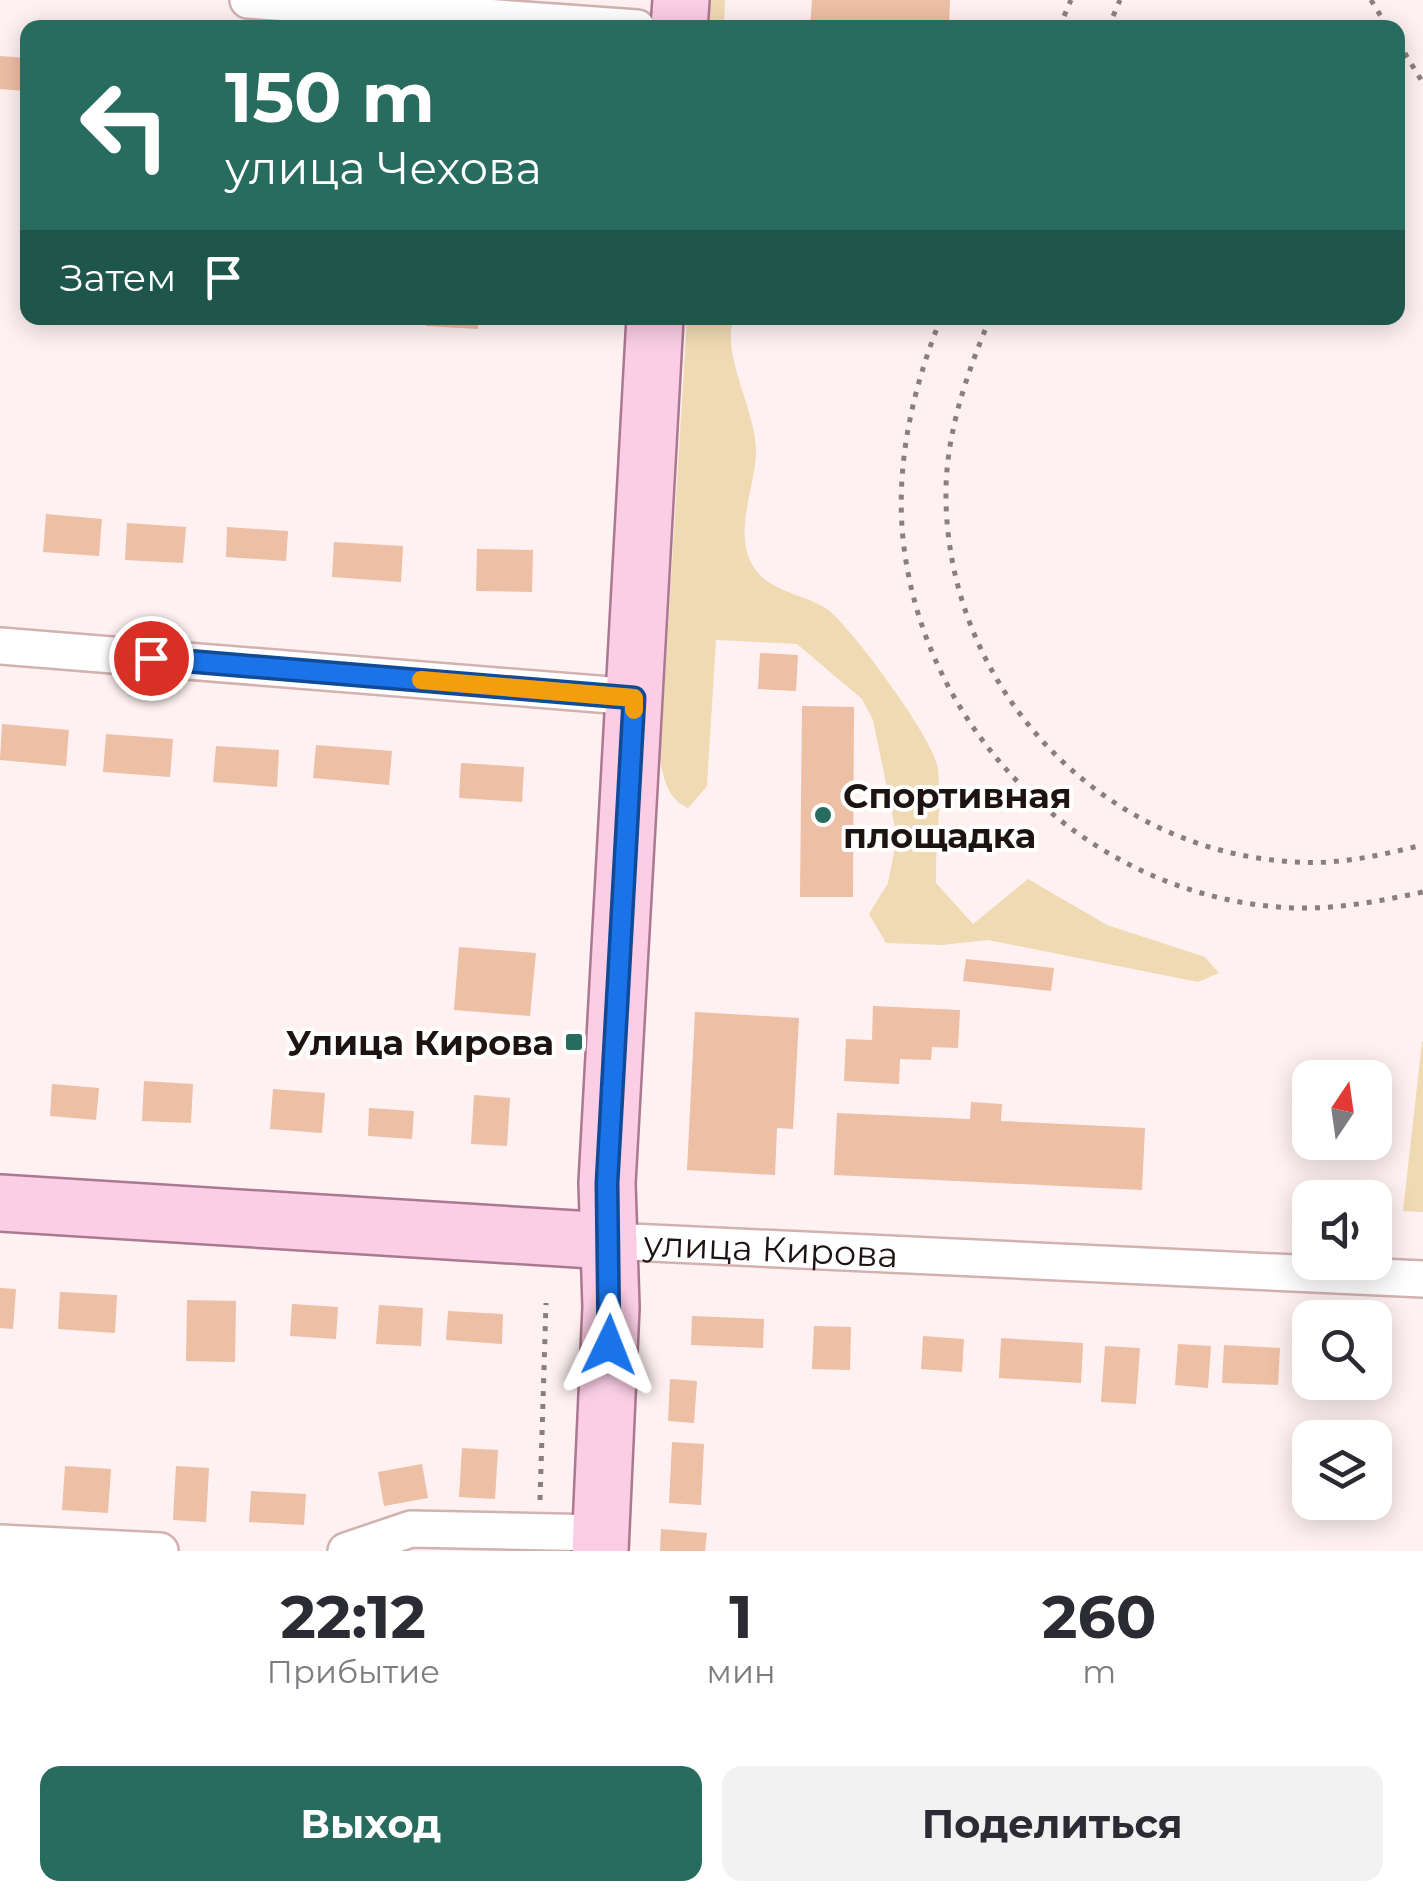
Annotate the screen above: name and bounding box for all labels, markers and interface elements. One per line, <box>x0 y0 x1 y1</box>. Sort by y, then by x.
text: 150 m <box>225 54 435 140</box>
icon: left <box>60 60 190 190</box>
text: улица Чехова <box>225 140 542 195</box>
icon: arrive <box>196 250 251 305</box>
text: Затем <box>60 254 176 301</box>
pin <box>109 616 194 701</box>
icon: arrive <box>124 631 179 686</box>
place label: Спортивная площадка <box>843 774 1072 857</box>
marker: Спортивная площадка <box>812 804 834 826</box>
place label: Улица Кирова <box>286 1021 554 1064</box>
marker: Улица Кирова <box>563 1031 585 1053</box>
north arrow <box>1292 1060 1392 1160</box>
map controls <box>1292 1060 1392 1520</box>
button: sound <box>1292 1180 1392 1280</box>
street label: улица Кирова <box>642 1221 899 1276</box>
position arrow <box>557 1293 661 1397</box>
button: search <box>1292 1300 1392 1400</box>
button: layers <box>1292 1420 1392 1520</box>
text: 22:12 <box>281 1580 426 1653</box>
text: 1 <box>729 1580 753 1653</box>
text: 260 <box>1042 1580 1156 1653</box>
text: Прибытие <box>267 1652 440 1691</box>
text: мин <box>707 1652 776 1691</box>
text: m <box>1082 1652 1116 1691</box>
button: Выход <box>40 1766 702 1881</box>
button: Поделиться <box>722 1766 1383 1881</box>

